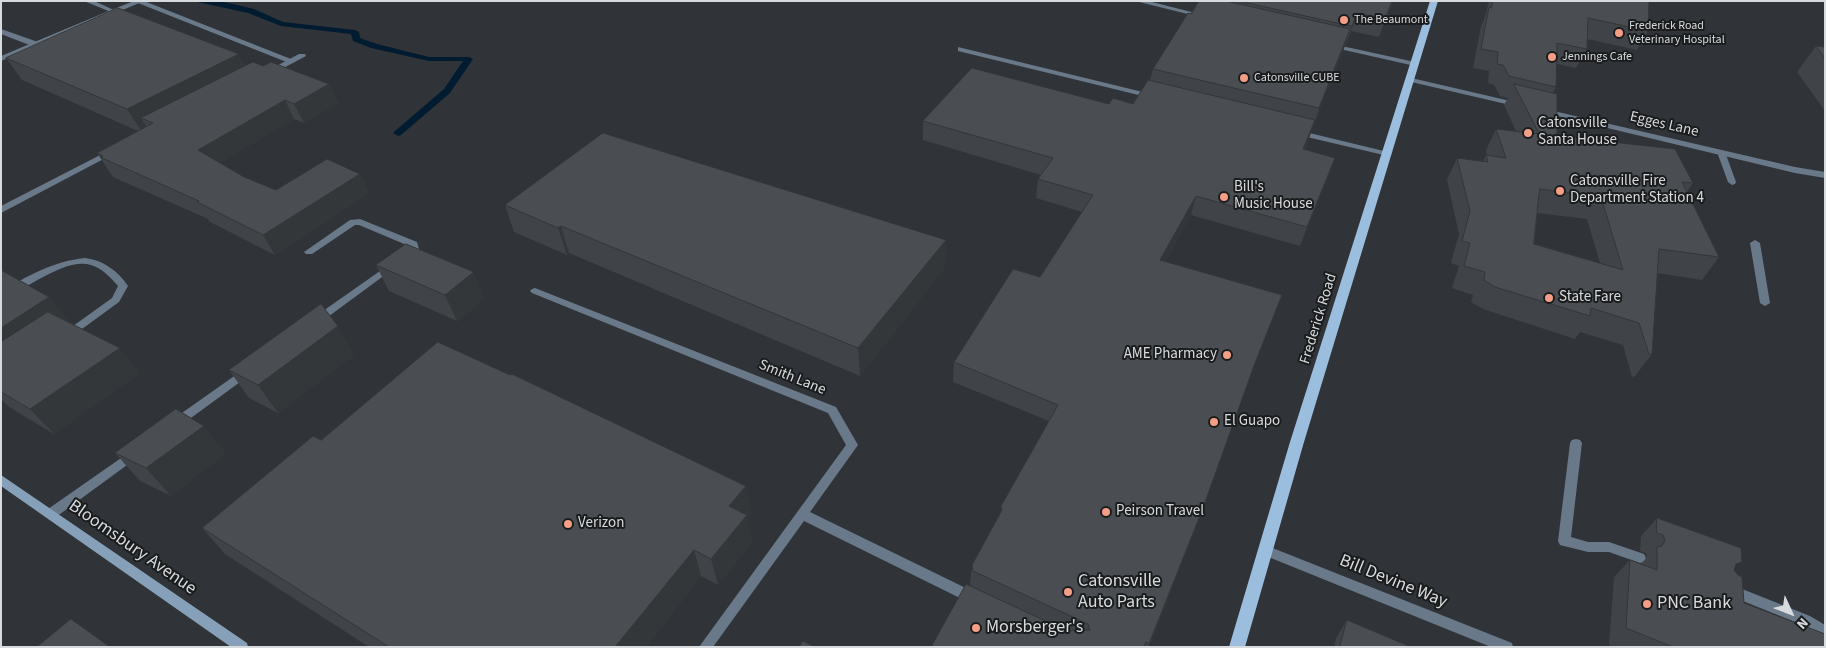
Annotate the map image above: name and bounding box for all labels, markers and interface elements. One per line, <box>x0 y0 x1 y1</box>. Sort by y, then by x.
place label: The Beaumont <box>1354 13 1428 27</box>
marker: The Beaumont <box>1338 14 1350 26</box>
place label: Frederick Road Veterinary Hospital <box>1629 19 1725 47</box>
marker: Frederick Road Veterinary Hospital <box>1613 27 1625 39</box>
place label: Jennings Cafe <box>1562 50 1632 64</box>
marker: Jennings Cafe <box>1546 51 1558 63</box>
place label: Catonsville CUBE <box>1254 71 1340 85</box>
marker: Catonsville CUBE <box>1238 72 1250 84</box>
street label: Egges Lane <box>1628 108 1700 142</box>
place label: Catonsville Santa House <box>1538 115 1617 150</box>
marker: Catonsville Santa House <box>1522 127 1534 139</box>
place label: Catonsville Fire Department Station 4 <box>1570 173 1704 208</box>
place label: Bill's Music House <box>1234 179 1313 214</box>
marker: Catonsville Fire Department Station 4 <box>1554 185 1566 197</box>
marker: Bill's Music House <box>1218 191 1230 203</box>
street label: Frederick Road <box>1297 272 1341 366</box>
place label: State Fare <box>1559 289 1621 307</box>
marker: State Fare <box>1543 292 1555 304</box>
place label: AME Pharmacy <box>1124 346 1217 364</box>
marker: AME Pharmacy <box>1221 349 1233 361</box>
street label: Smith Lane <box>756 356 828 400</box>
place label: El Guapo <box>1224 413 1280 431</box>
marker: El Guapo <box>1208 416 1220 428</box>
street label: Bloomsbury Avenue <box>64 496 200 600</box>
place label: Peirson Travel <box>1116 503 1204 521</box>
marker: Peirson Travel <box>1100 506 1112 518</box>
place label: Verizon <box>578 515 624 533</box>
marker: Verizon <box>562 518 574 530</box>
street label: Bill Devine Way <box>1336 551 1450 613</box>
place label: Catonsville Auto Parts <box>1078 571 1161 614</box>
marker: Catonsville Auto Parts <box>1062 586 1074 598</box>
north arrow <box>1766 588 1816 638</box>
place label: PNC Bank <box>1657 593 1731 615</box>
marker: PNC Bank <box>1641 598 1653 610</box>
text: N <box>1791 613 1812 633</box>
place label: Morsberger's <box>986 617 1083 639</box>
marker: Morsberger's <box>970 622 982 634</box>

